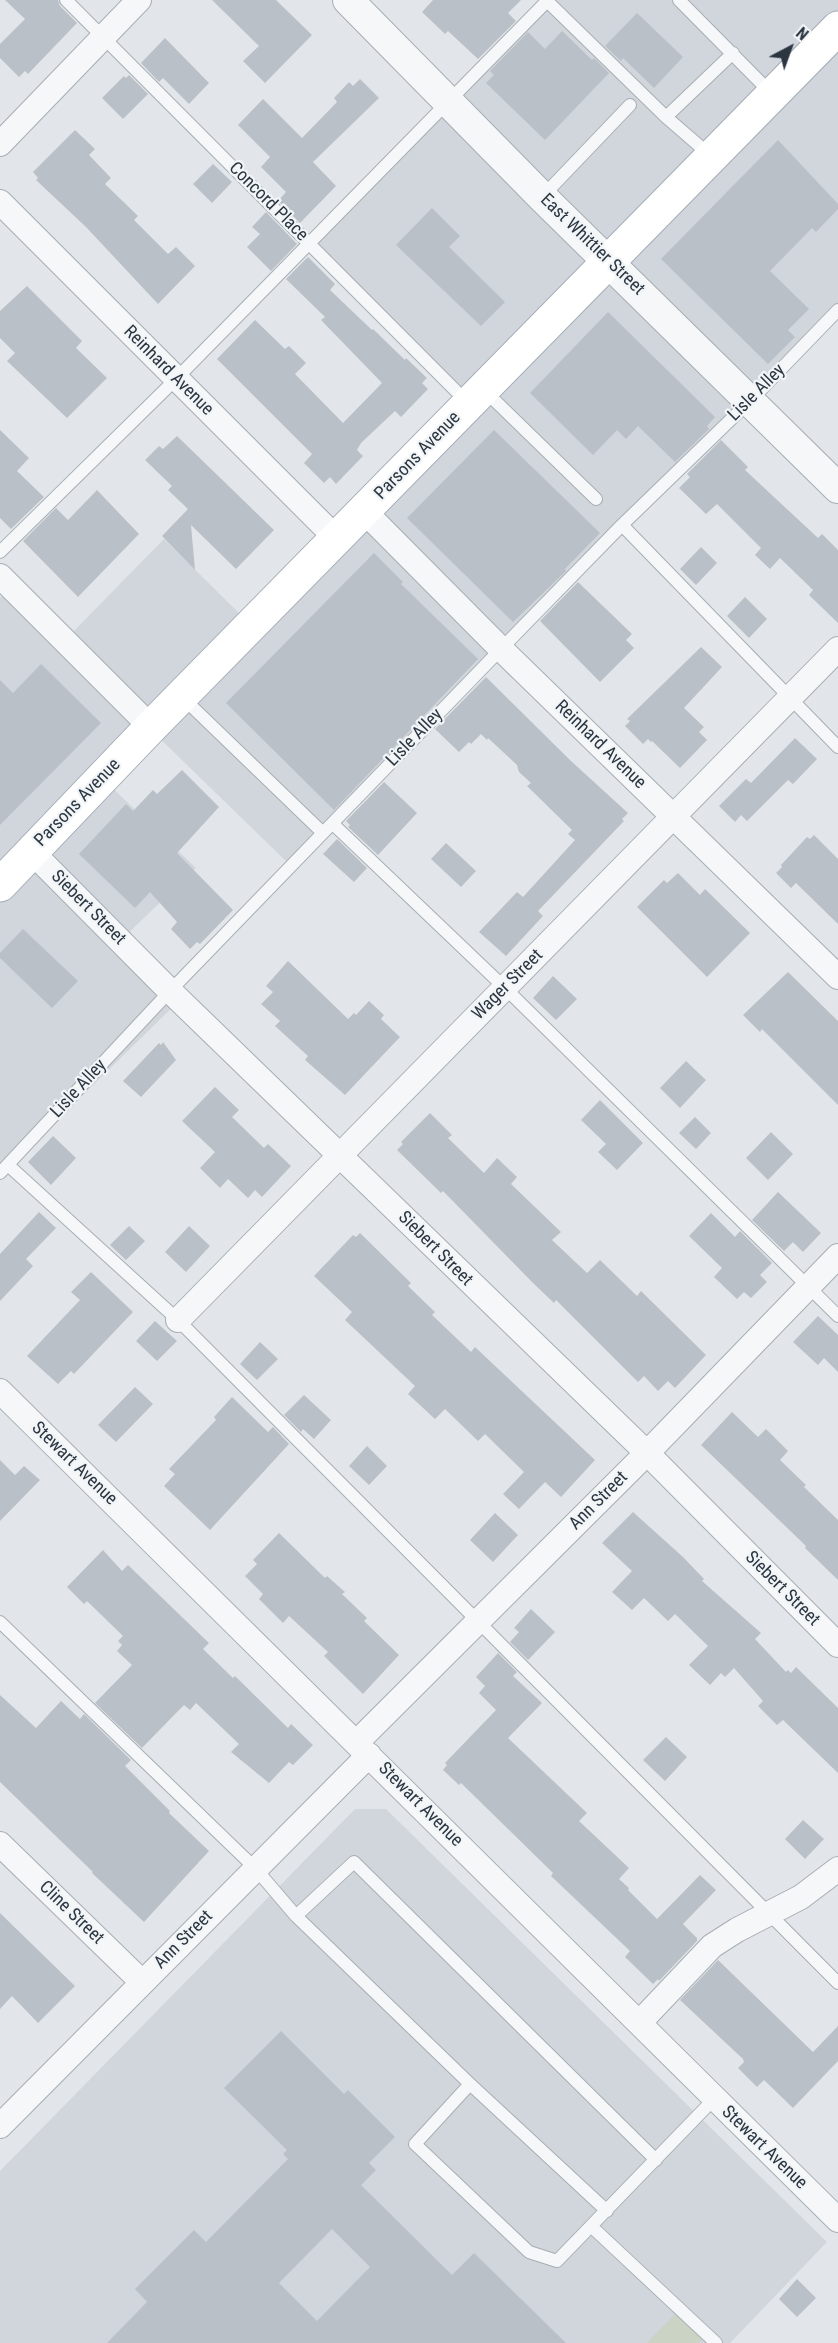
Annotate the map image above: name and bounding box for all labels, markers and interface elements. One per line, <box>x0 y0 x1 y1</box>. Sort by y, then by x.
north arrow <box>760 18 820 78</box>
text: N <box>792 24 812 44</box>
street label: Concord Place <box>224 158 312 246</box>
street label: East Whittier Street <box>535 190 649 300</box>
street label: Reinhard Avenue <box>119 322 217 420</box>
street label: Lisle Alley <box>724 360 790 426</box>
street label: Parsons Avenue <box>371 407 465 505</box>
street label: Reinhard Avenue <box>550 696 650 794</box>
street label: Lisle Alley <box>382 705 448 771</box>
street label: Parsons Avenue <box>31 754 125 852</box>
street label: Siebert Street <box>46 866 130 950</box>
street label: Wager Street <box>468 945 548 1025</box>
street label: Lisle Alley <box>47 1055 111 1123</box>
street label: Siebert Street <box>393 1207 477 1291</box>
street label: Stewart Avenue <box>27 1418 121 1510</box>
street label: Ann Street <box>565 1467 633 1535</box>
street label: Siebert Street <box>740 1547 824 1631</box>
street label: Stewart Avenue <box>373 1758 467 1852</box>
street label: Cline Street <box>34 1877 108 1949</box>
street label: Ann Street <box>150 1906 218 1974</box>
street label: Stewart Avenue <box>717 2102 811 2194</box>

